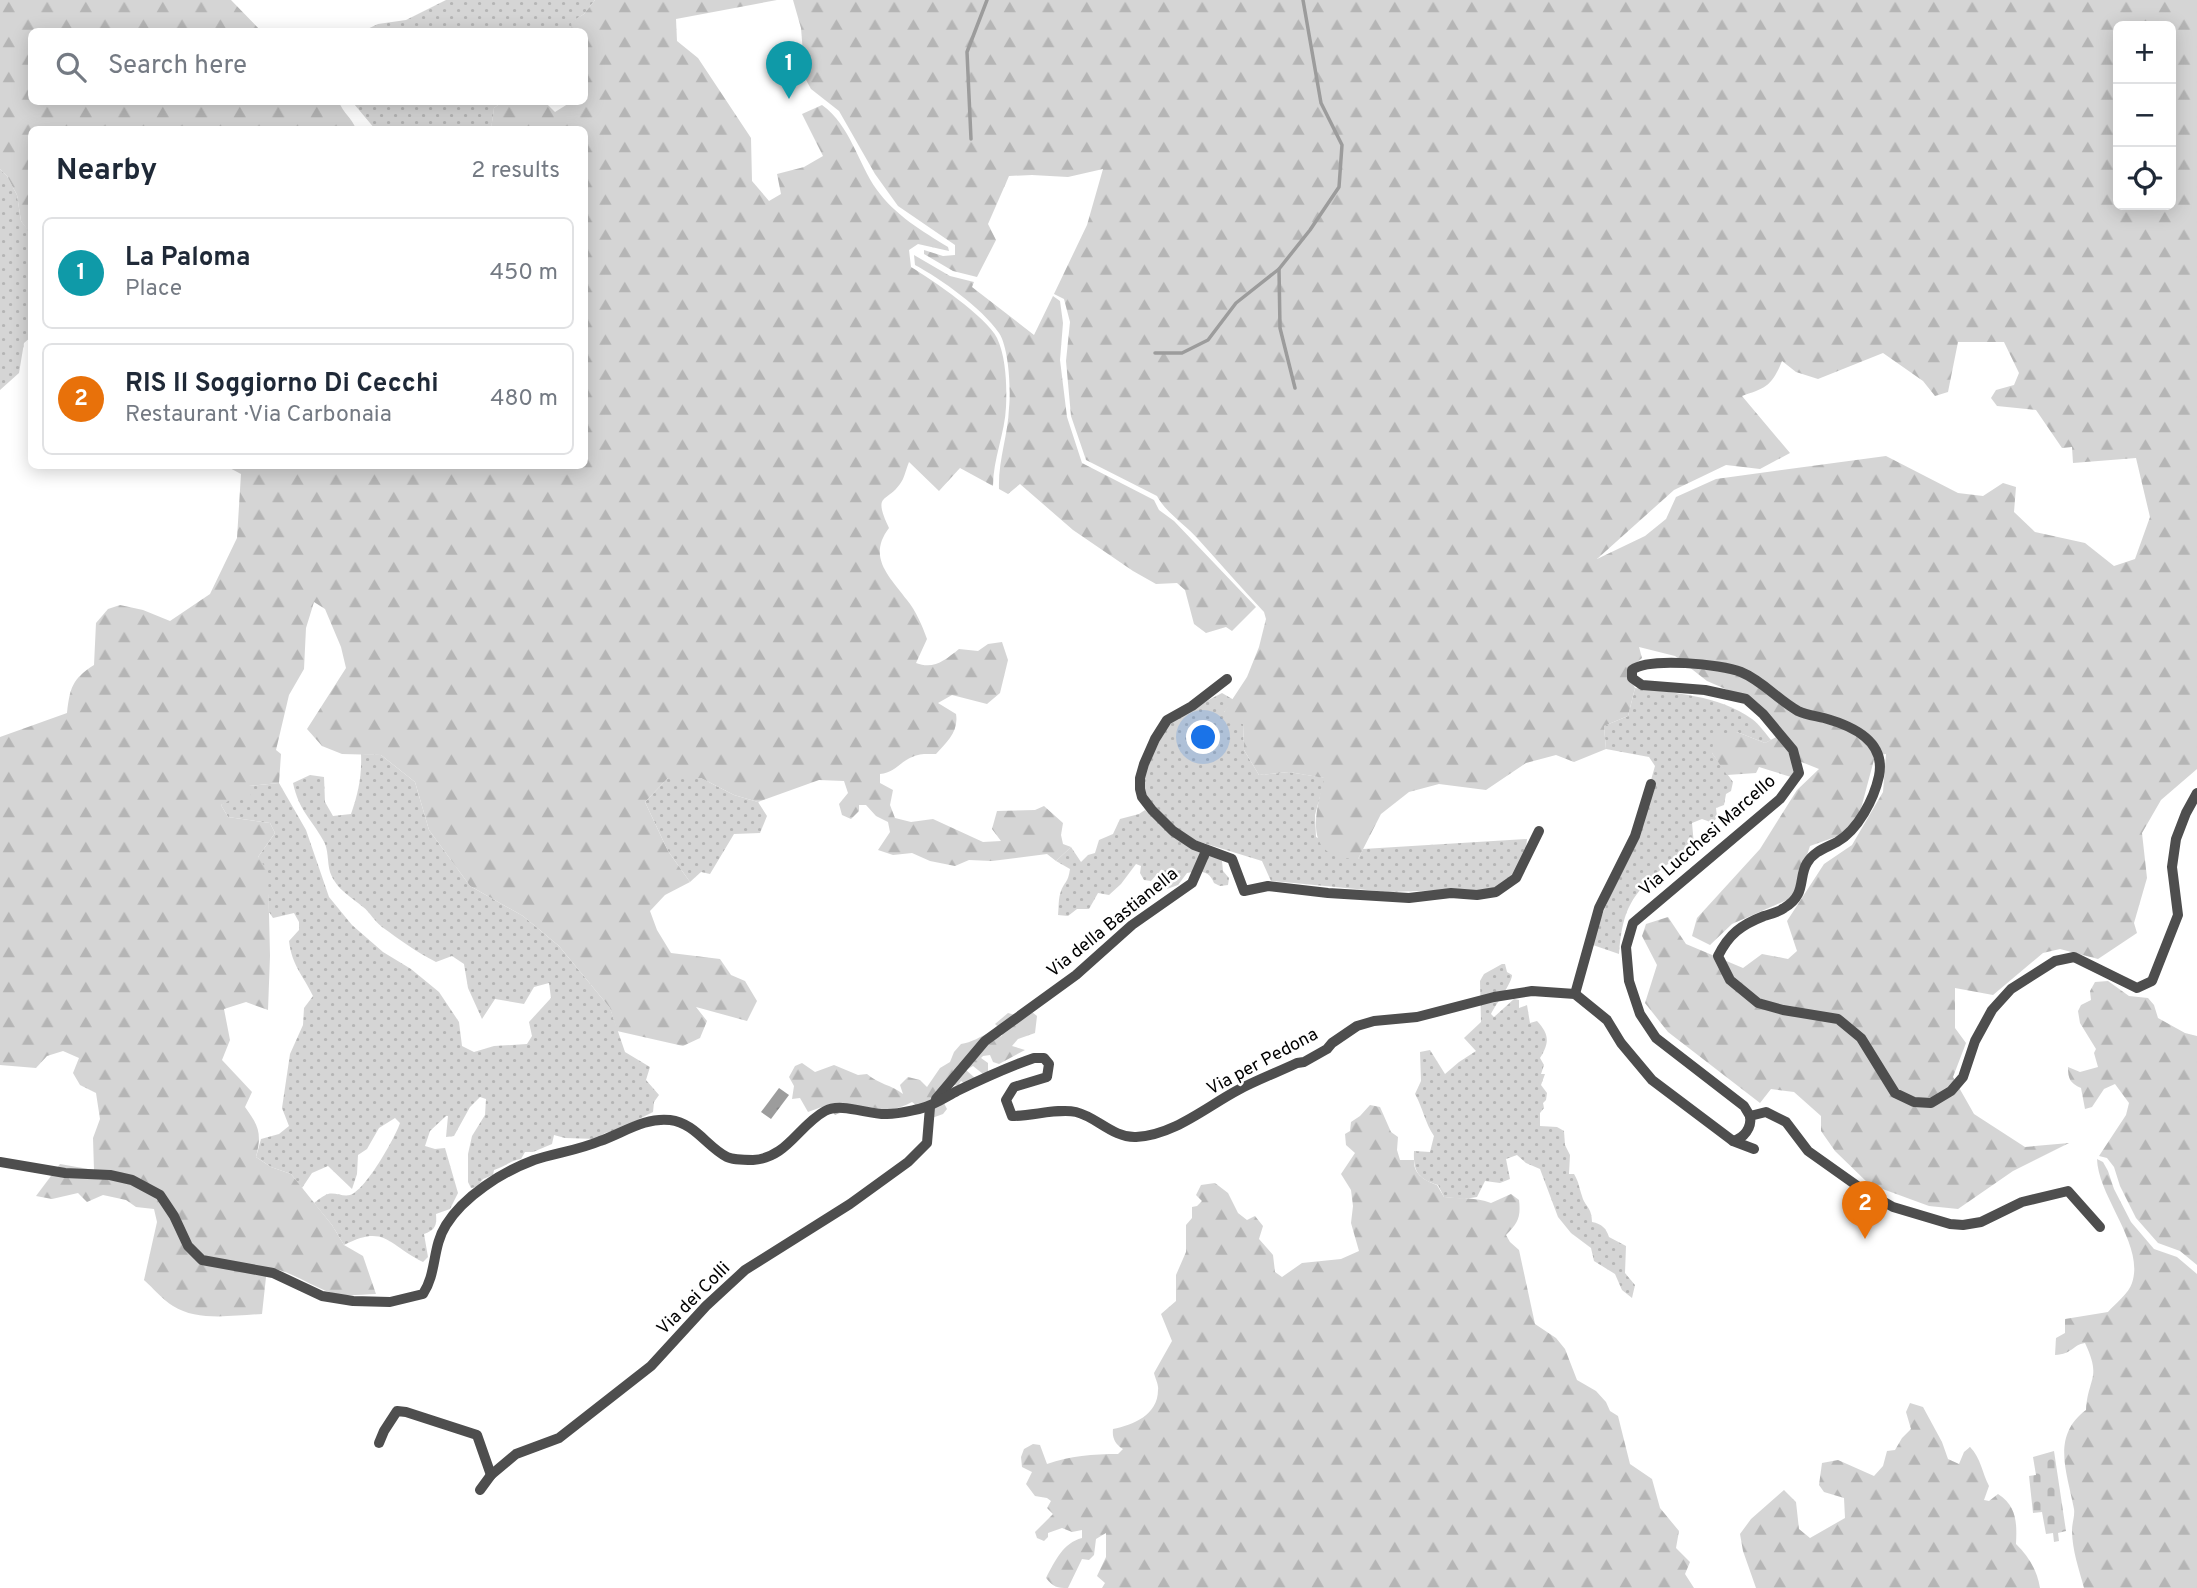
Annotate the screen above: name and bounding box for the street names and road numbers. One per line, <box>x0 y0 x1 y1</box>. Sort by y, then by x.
street label: Via Lucchesi Marcello <box>1635 770 1781 902</box>
street label: Via della Bastianella <box>1043 863 1183 983</box>
street label: Via per Pedona <box>1203 1023 1322 1101</box>
street label: Via dei Colli <box>653 1258 736 1341</box>

